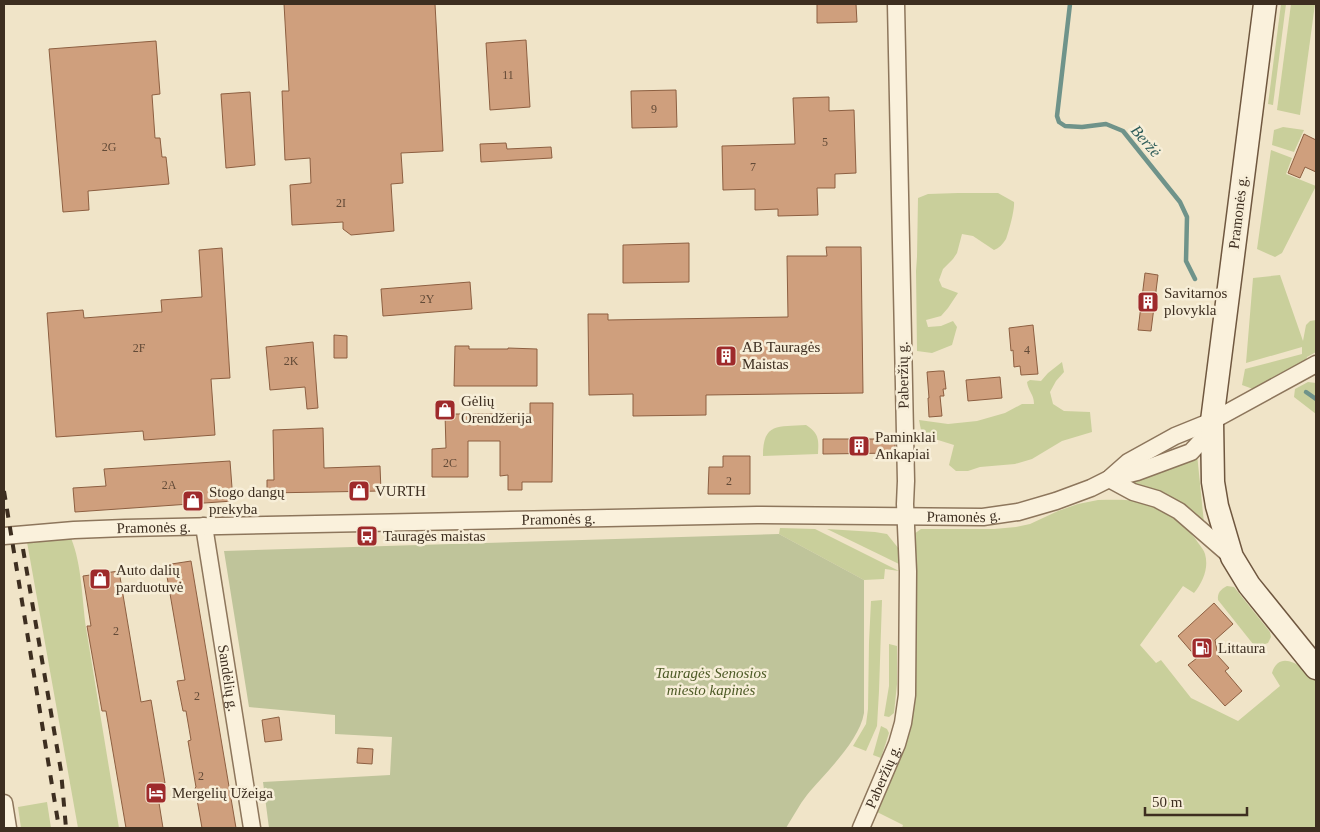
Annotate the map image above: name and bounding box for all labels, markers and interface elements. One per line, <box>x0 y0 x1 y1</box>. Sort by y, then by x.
house number: 11 <box>502 68 514 82</box>
house number: 9 <box>651 102 657 116</box>
water label: Beržė <box>1128 122 1164 160</box>
house number: 5 <box>822 135 828 149</box>
house number: 2G <box>102 140 117 154</box>
house number: 7 <box>750 160 756 174</box>
street label: Pramonės g. <box>1226 174 1250 250</box>
house number: 2I <box>336 196 346 210</box>
place label: Savitarnos plovykla <box>1164 285 1227 318</box>
building icon: Savitarnos plovykla <box>1136 290 1160 314</box>
house number: 2Y <box>420 292 435 306</box>
place label: AB Tauragės Maistas <box>742 339 820 372</box>
house number: 2F <box>133 341 146 355</box>
street label: Paberžių g. <box>894 341 912 409</box>
house number: 4 <box>1024 343 1030 357</box>
building icon: AB Tauragės Maistas <box>714 344 738 368</box>
house number: 2K <box>284 354 299 368</box>
place label: Gėlių Orendžerija <box>461 393 532 426</box>
shop icon: Gėlių Orendžerija <box>433 398 457 422</box>
place label: Paminklai Ankapiai <box>875 429 936 462</box>
building icon: Paminklai Ankapiai <box>847 434 871 458</box>
house number: 2C <box>443 456 457 470</box>
house number: 2 <box>726 474 732 488</box>
house number: 2A <box>162 478 177 492</box>
shop icon: VURTH <box>347 479 371 503</box>
place label: VURTH <box>375 483 426 499</box>
place label: Stogo dangų prekyba <box>209 484 285 517</box>
shop icon: Stogo dangų prekyba <box>181 489 205 513</box>
street label: Pramonės g. <box>926 507 1002 525</box>
street label: Pramonės g. <box>521 510 596 528</box>
street label: Pramonės g. <box>116 519 191 536</box>
bus stop icon: Tauragės maistas <box>355 524 379 548</box>
place label: Tauragės maistas <box>383 528 486 544</box>
place label: Auto dalių parduotuvė <box>116 562 184 595</box>
shop icon: Auto dalių parduotuvė <box>88 567 112 591</box>
house number: 2 <box>113 624 119 638</box>
fuel station icon: Littaura <box>1190 636 1214 660</box>
place label: Littaura <box>1218 640 1266 656</box>
street label: Sandėlių g. <box>215 643 241 713</box>
park label: Tauragės Senosios miesto kapinės <box>655 665 767 698</box>
house number: 2 <box>194 689 200 703</box>
street label: Paberžių g. <box>862 742 904 811</box>
house number: 2 <box>198 769 204 783</box>
hotel icon: Mergelių Užeiga <box>144 781 168 805</box>
scale bar <box>1145 784 1248 816</box>
place label: Mergelių Užeiga <box>172 785 273 801</box>
text: 50 m <box>1152 794 1183 810</box>

